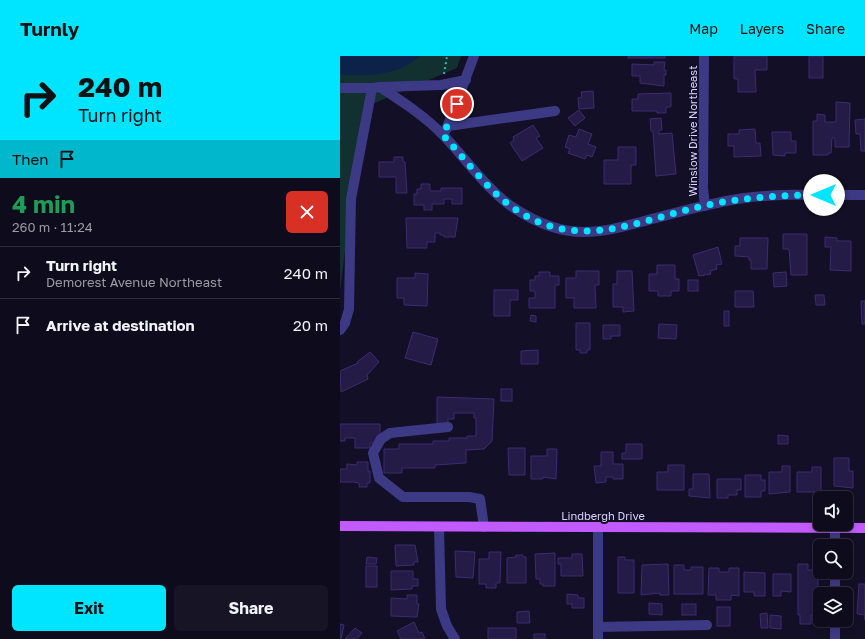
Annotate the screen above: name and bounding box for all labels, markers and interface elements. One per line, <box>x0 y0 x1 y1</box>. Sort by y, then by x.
text: Turnly <box>20 17 79 40</box>
text: Map <box>689 20 718 37</box>
text: Layers <box>740 20 784 37</box>
text: Share <box>806 20 845 37</box>
street label: Winslow Drive Northeast <box>686 65 699 197</box>
text: 240 m <box>78 70 162 103</box>
icon: right <box>12 72 64 124</box>
pin <box>440 87 474 121</box>
icon: arrive <box>446 93 468 115</box>
text: Turn right <box>78 104 162 126</box>
icon: arrive <box>56 148 78 170</box>
text: Then <box>12 150 48 168</box>
position arrow <box>803 174 845 216</box>
text: 4 min <box>12 189 75 218</box>
button: close <box>286 191 328 233</box>
text: 260 m · 11:24 <box>12 219 93 235</box>
text: Turn right <box>46 256 117 274</box>
icon: right <box>12 262 34 284</box>
text: 240 m <box>284 264 328 282</box>
text: Demorest Avenue Northeast <box>46 274 222 290</box>
icon: arrive <box>12 314 34 336</box>
text: Arrive at destination <box>46 316 195 334</box>
text: 20 m <box>293 316 328 334</box>
map controls <box>813 491 853 627</box>
button: sound <box>813 491 853 531</box>
street label: Lindbergh Drive <box>561 509 645 522</box>
button: search <box>813 539 853 579</box>
button: Exit <box>12 585 166 631</box>
button: Share <box>174 585 328 631</box>
button: layers <box>813 587 853 627</box>

